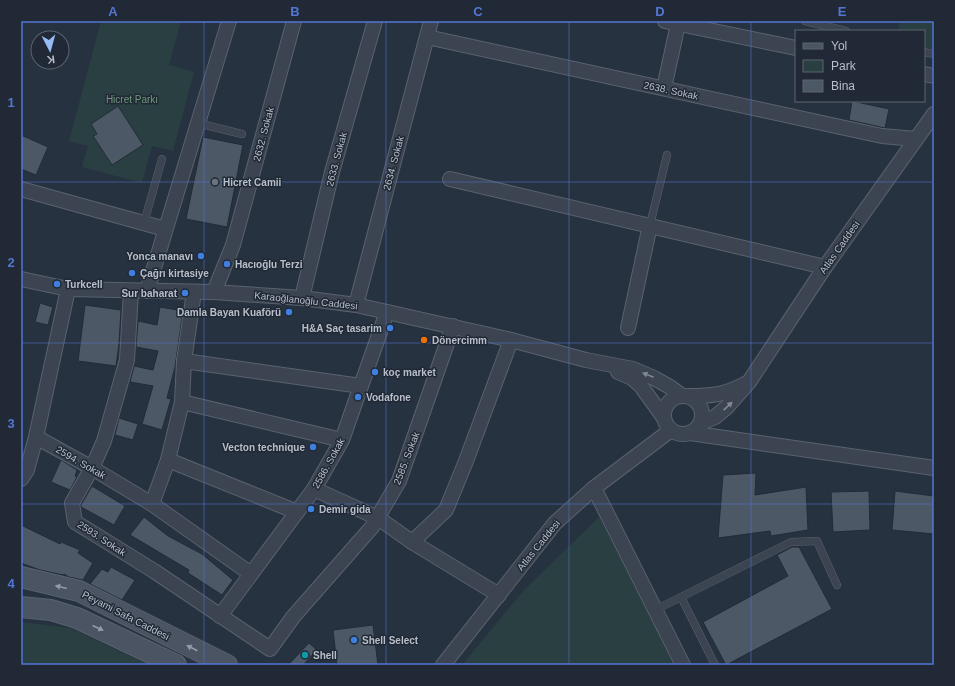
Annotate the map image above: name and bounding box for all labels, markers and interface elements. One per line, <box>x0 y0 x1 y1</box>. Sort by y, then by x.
text: A <box>108 4 118 19</box>
text: B <box>290 4 300 19</box>
text: C <box>473 4 483 19</box>
text: D <box>655 4 665 19</box>
text: E <box>838 4 847 19</box>
north arrow <box>30 30 70 70</box>
legend <box>795 30 925 102</box>
text: Yol <box>831 39 847 53</box>
text: K <box>46 54 56 66</box>
text: Park <box>831 59 857 73</box>
street label: 2638. Sokak <box>643 79 700 102</box>
text: Bina <box>831 79 855 93</box>
park label: Hicret Parkı <box>106 94 158 105</box>
text: 1 <box>7 95 15 110</box>
street label: 2632. Sokak <box>251 105 276 162</box>
street label: 2633. Sokak <box>324 130 349 187</box>
street label: 2634. Sokak <box>381 134 406 191</box>
marker: Hicret Camii <box>210 177 220 187</box>
place label: Hicret Camii <box>223 177 282 188</box>
street label: Atlas Caddesi <box>817 219 862 276</box>
place label: Yonca manavı <box>126 251 193 262</box>
marker: Yonca manavı <box>196 251 206 261</box>
text: 2 <box>7 255 15 270</box>
marker: Hacıoğlu Terzi <box>222 259 232 269</box>
place label: Hacıoğlu Terzi <box>235 259 303 270</box>
marker: Çağrı kirtasiye <box>127 268 137 278</box>
place label: Çağrı kirtasiye <box>140 268 209 279</box>
marker: Turkcell <box>52 279 62 289</box>
place label: Turkcell <box>65 279 103 290</box>
place label: Sur baharat <box>121 288 178 299</box>
marker: Sur baharat <box>180 288 190 298</box>
street label: Karaoğlanoğlu Caddesi <box>254 290 358 311</box>
place label: Damla Bayan Kuaförü <box>177 307 281 318</box>
marker: Damla Bayan Kuaförü <box>284 307 294 317</box>
place label: H&A Saç tasarim <box>302 323 382 334</box>
marker: H&A Saç tasarim <box>385 323 395 333</box>
marker: Dönercimm <box>419 335 429 345</box>
place label: Dönercimm <box>432 335 487 346</box>
marker: koç market <box>370 367 380 377</box>
place label: koç market <box>383 367 436 378</box>
one-way arrow <box>642 372 654 378</box>
marker: Vodafone <box>353 392 363 402</box>
place label: Vodafone <box>366 392 411 403</box>
one-way arrow <box>723 401 733 411</box>
text: 3 <box>7 416 15 431</box>
street label: 2585. Sokak <box>391 429 422 486</box>
street label: 2586. Sokak <box>310 435 347 490</box>
place label: Vecton technique <box>222 442 305 453</box>
marker: Vecton technique <box>308 442 318 452</box>
street label: 2594. Sokak <box>54 444 108 482</box>
marker: Demir gida <box>306 504 316 514</box>
place label: Demir gida <box>319 504 371 515</box>
street label: Atlas Caddesi <box>515 518 562 573</box>
street label: 2593. Sokak <box>75 519 129 559</box>
text: 4 <box>7 576 15 591</box>
one-way arrow <box>55 584 67 590</box>
street label: Peyami Safa Caddesi <box>80 589 171 642</box>
one-way arrow <box>93 625 104 631</box>
marker: Shell Select <box>349 635 359 645</box>
place label: Shell Select <box>362 635 419 646</box>
one-way arrow <box>186 644 197 651</box>
marker: Shell <box>300 650 310 660</box>
place label: Shell <box>313 650 337 661</box>

